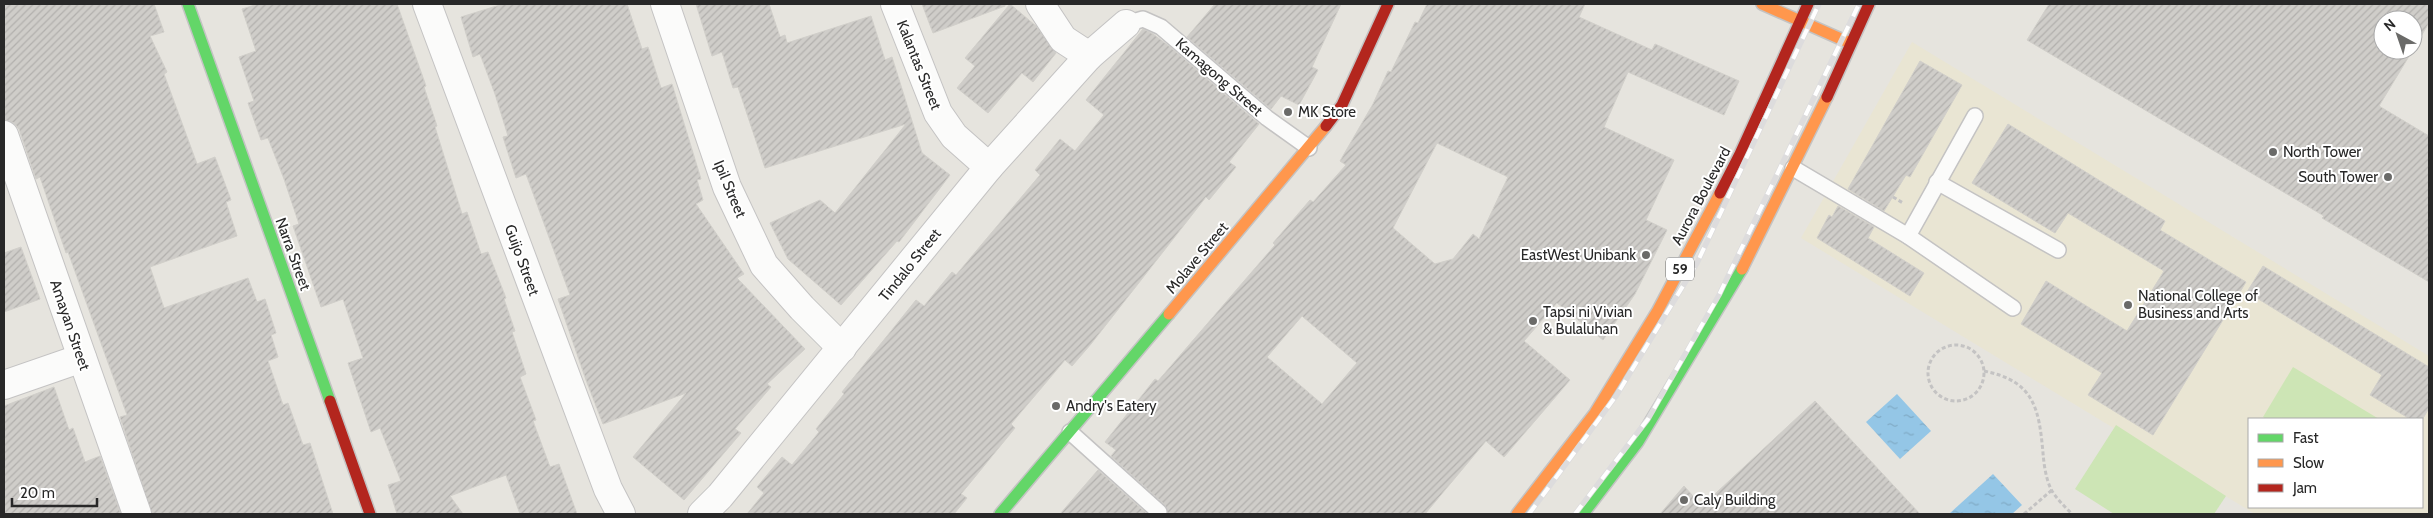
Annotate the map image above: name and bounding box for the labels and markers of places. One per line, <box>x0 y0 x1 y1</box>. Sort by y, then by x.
place label: MK Store <box>1298 103 1356 121</box>
marker: MK Store <box>1282 106 1294 118</box>
place label: North Tower <box>2283 143 2361 161</box>
marker: North Tower <box>2267 146 2279 158</box>
place label: South Tower <box>2298 168 2378 186</box>
marker: South Tower <box>2382 171 2394 183</box>
place label: EastWest Unibank <box>1521 246 1636 264</box>
marker: EastWest Unibank <box>1640 249 1652 261</box>
place label: National College of Business and Arts <box>2138 287 2258 322</box>
marker: National College of Business and Arts <box>2122 299 2134 311</box>
place label: Tapsi ni Vivian & Bulaluhan <box>1543 303 1632 338</box>
marker: Tapsi ni Vivian & Bulaluhan <box>1527 315 1539 327</box>
place label: Andry's Eatery <box>1066 397 1157 415</box>
marker: Andry's Eatery <box>1050 400 1062 412</box>
place label: Caly Building <box>1694 491 1776 509</box>
marker: Caly Building <box>1678 494 1690 506</box>

